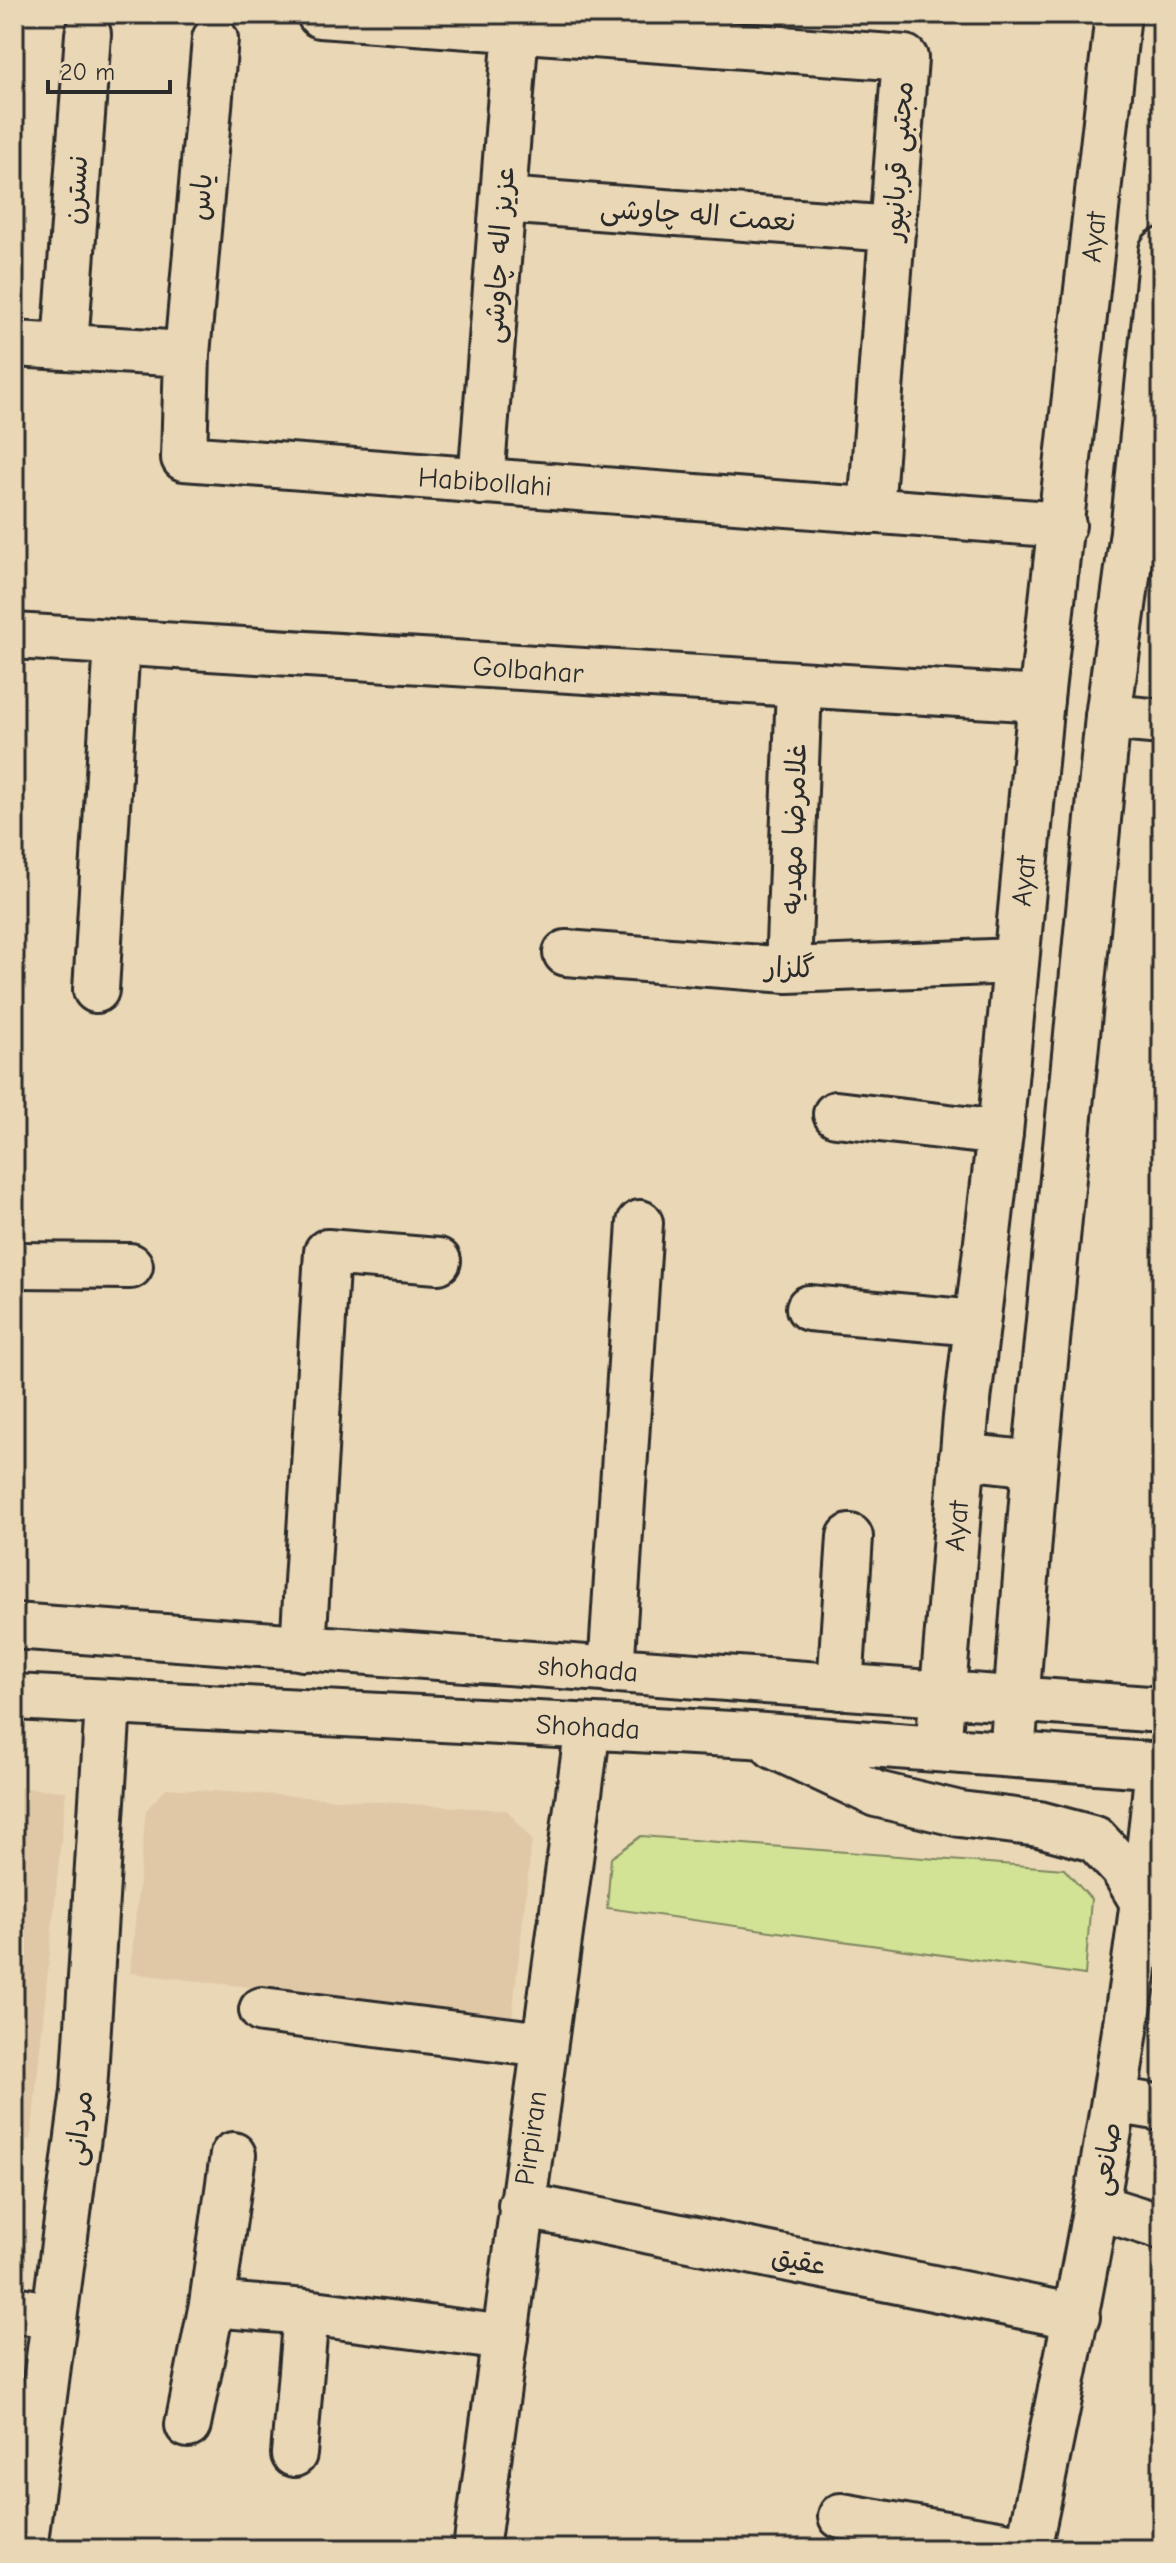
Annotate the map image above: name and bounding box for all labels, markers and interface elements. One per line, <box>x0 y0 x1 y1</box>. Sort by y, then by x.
scale bar <box>48 44 170 94</box>
text: 20 m <box>60 58 115 86</box>
street label: مجتبی قربانپور <box>876 80 922 244</box>
street label: نسترن <box>58 154 94 226</box>
street label: عزیز اله چاوشی <box>477 165 522 345</box>
street label: یاس <box>183 172 219 222</box>
street label: نعمت اله چاوشی <box>599 192 797 239</box>
street label: Ayat <box>1075 209 1113 264</box>
street label: Habibollahi <box>417 461 553 503</box>
street label: Golbahar <box>472 650 584 690</box>
street label: غلامرضا مهدیه <box>775 743 813 915</box>
street label: Ayat <box>1005 853 1043 908</box>
street label: گلزار <box>763 951 815 984</box>
street label: Ayat <box>939 1498 975 1553</box>
street label: shohada <box>537 1650 639 1688</box>
street label: Shohada <box>535 1708 641 1746</box>
street label: مردانی <box>59 2089 100 2168</box>
street label: Pirpiran <box>509 2089 553 2187</box>
street label: صانعی <box>1084 2120 1129 2198</box>
street label: عقیق <box>769 2240 829 2282</box>

